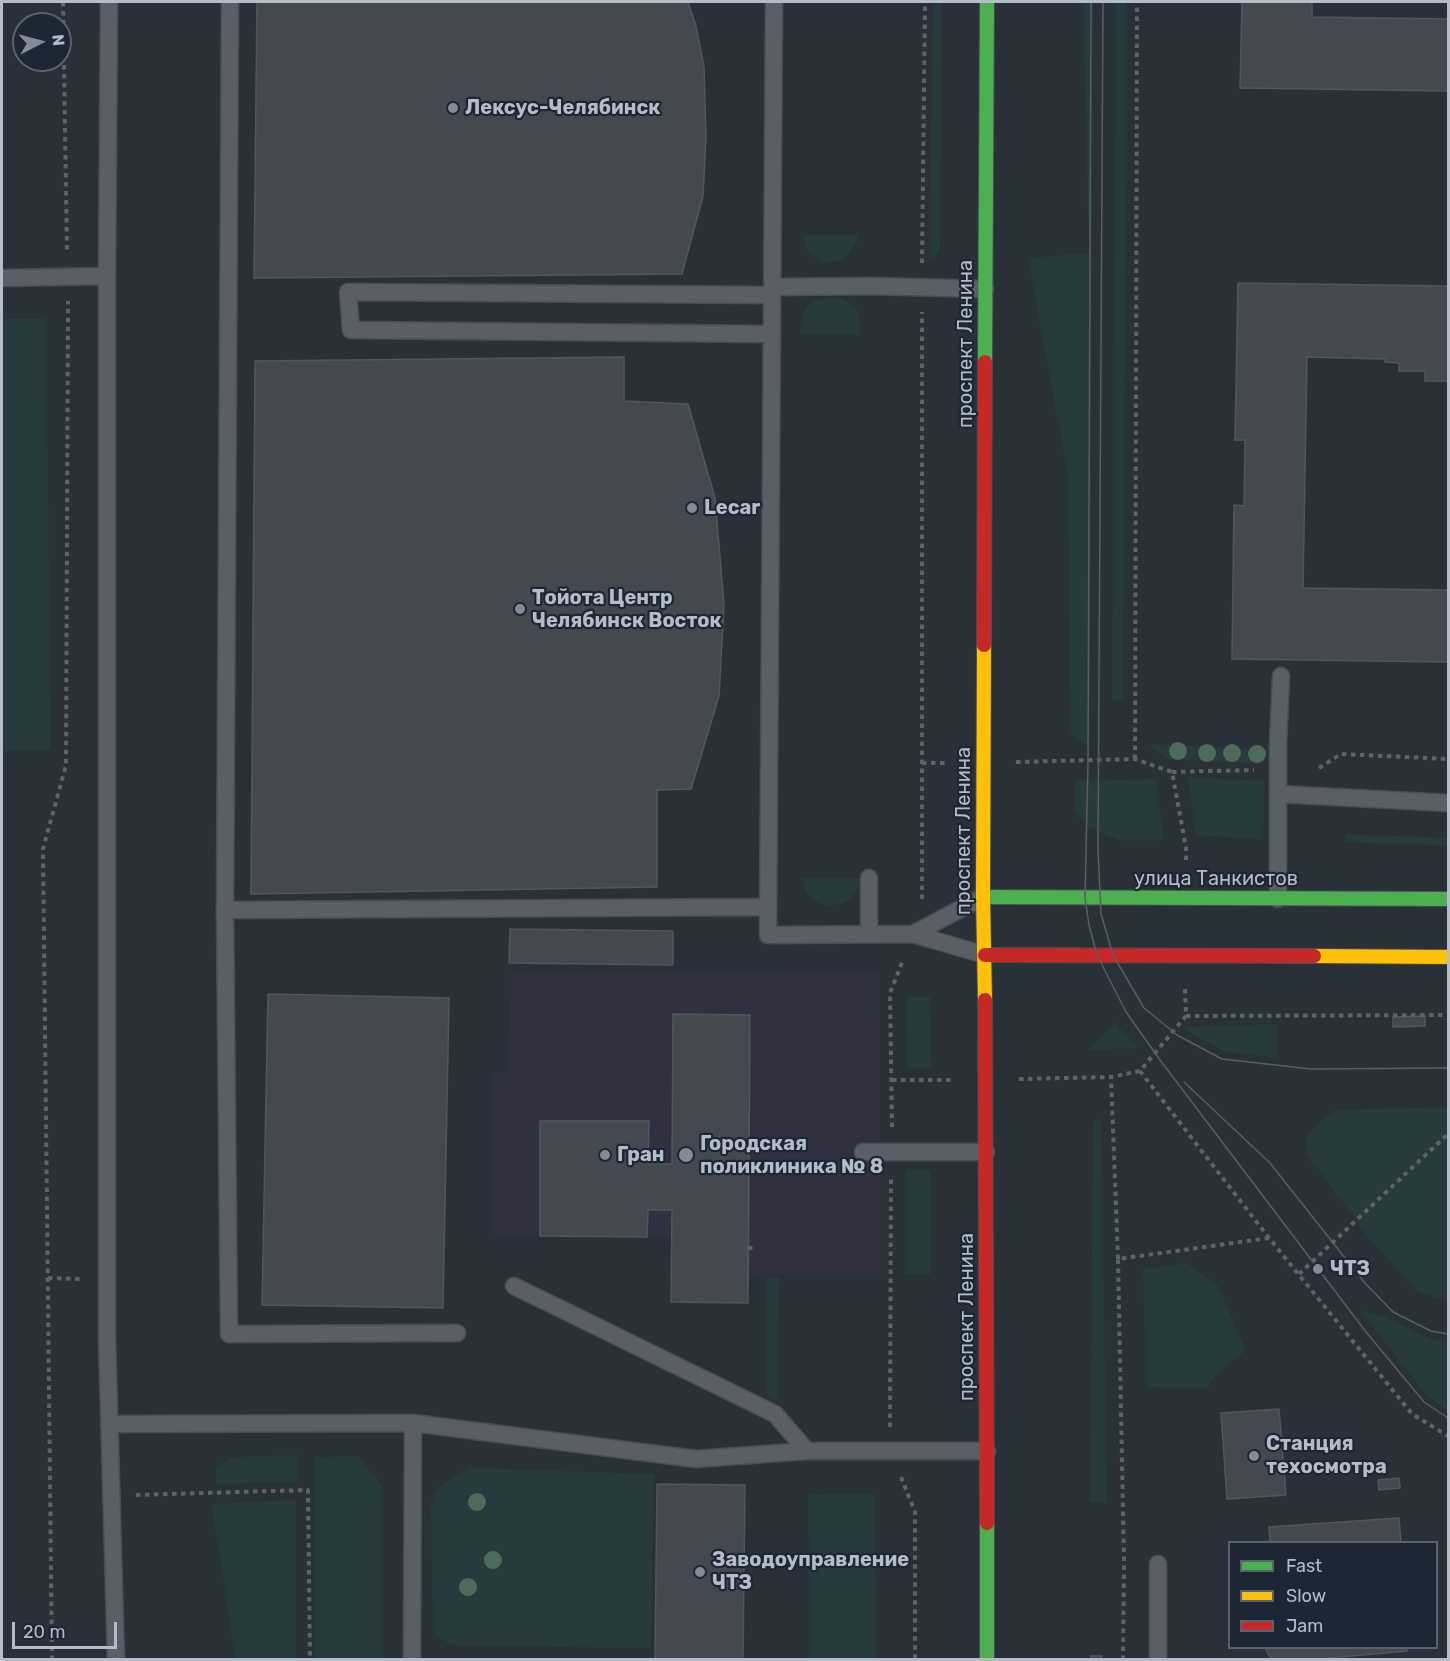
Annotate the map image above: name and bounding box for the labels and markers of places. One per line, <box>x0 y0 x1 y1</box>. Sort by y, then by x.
place label: Лексус-Челябинск <box>465 96 660 120</box>
marker: Лексус-Челябинск <box>446 101 460 115</box>
place label: Lecar <box>704 496 760 520</box>
marker: Lecar <box>685 501 699 515</box>
place label: Тойота Центр Челябинск Восток <box>532 586 722 633</box>
marker: Тойота Центр Челябинск Восток <box>513 602 527 616</box>
place label: Городская поликлиника № 8 <box>700 1132 883 1179</box>
place label: Гран <box>617 1143 664 1167</box>
marker: Городская поликлиника № 8 <box>677 1146 695 1164</box>
marker: Гран <box>598 1148 612 1162</box>
place label: ЧТЗ <box>1330 1257 1370 1281</box>
marker: ЧТЗ <box>1311 1262 1325 1276</box>
place label: Станция техосмотра <box>1266 1432 1387 1479</box>
marker: Станция техосмотра <box>1247 1449 1261 1463</box>
place label: Заводоуправление ЧТЗ <box>712 1548 909 1595</box>
marker: Заводоуправление ЧТЗ <box>693 1565 707 1579</box>

